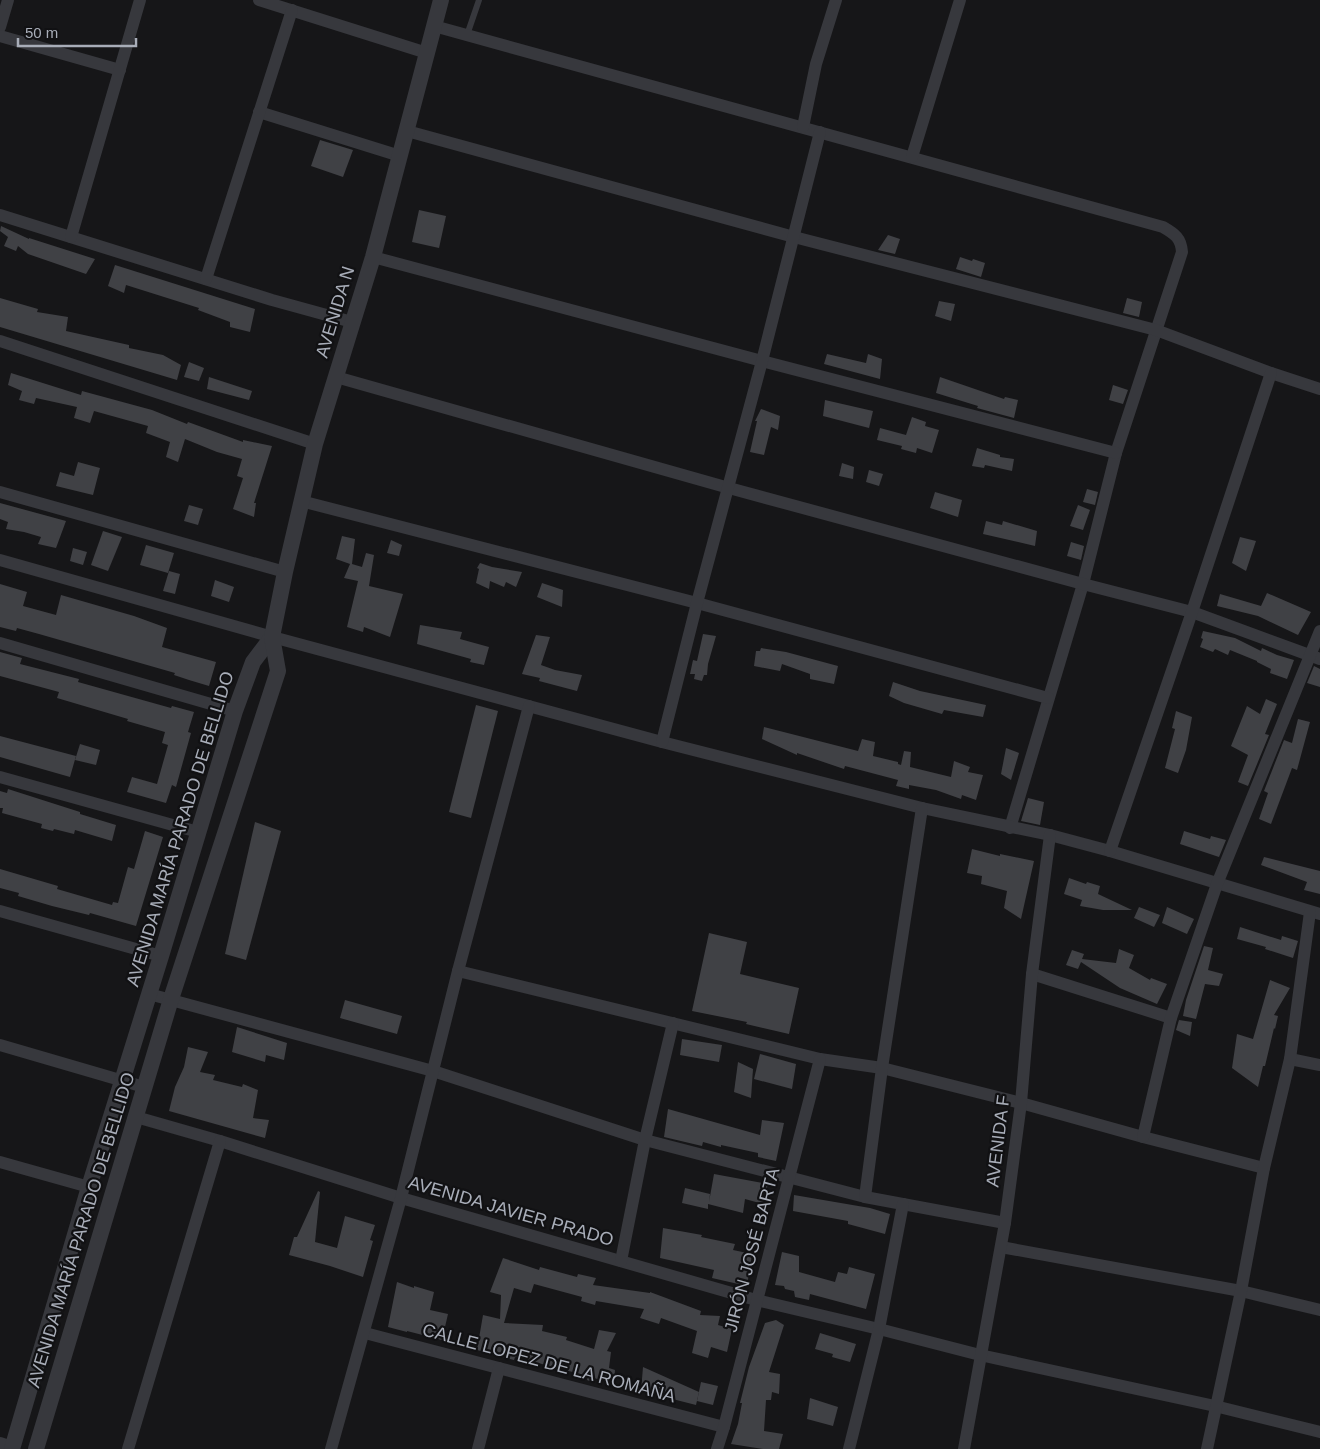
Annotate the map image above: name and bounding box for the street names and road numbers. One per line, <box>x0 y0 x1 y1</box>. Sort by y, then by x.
street label: AVENIDA N <box>312 264 358 360</box>
street label: AVENIDA MARÍA PARADO DE BELLIDO <box>122 669 238 989</box>
street label: AVENIDA MARÍA PARADO DE BELLIDO <box>23 1070 139 1390</box>
street label: AVENIDA F <box>982 1094 1014 1188</box>
street label: JIRÓN JOSÉ BARTA <box>719 1165 784 1334</box>
street label: AVENIDA JAVIER PRADO <box>406 1172 616 1250</box>
street label: CALLE LOPEZ DE LA ROMAÑA <box>420 1319 678 1406</box>

